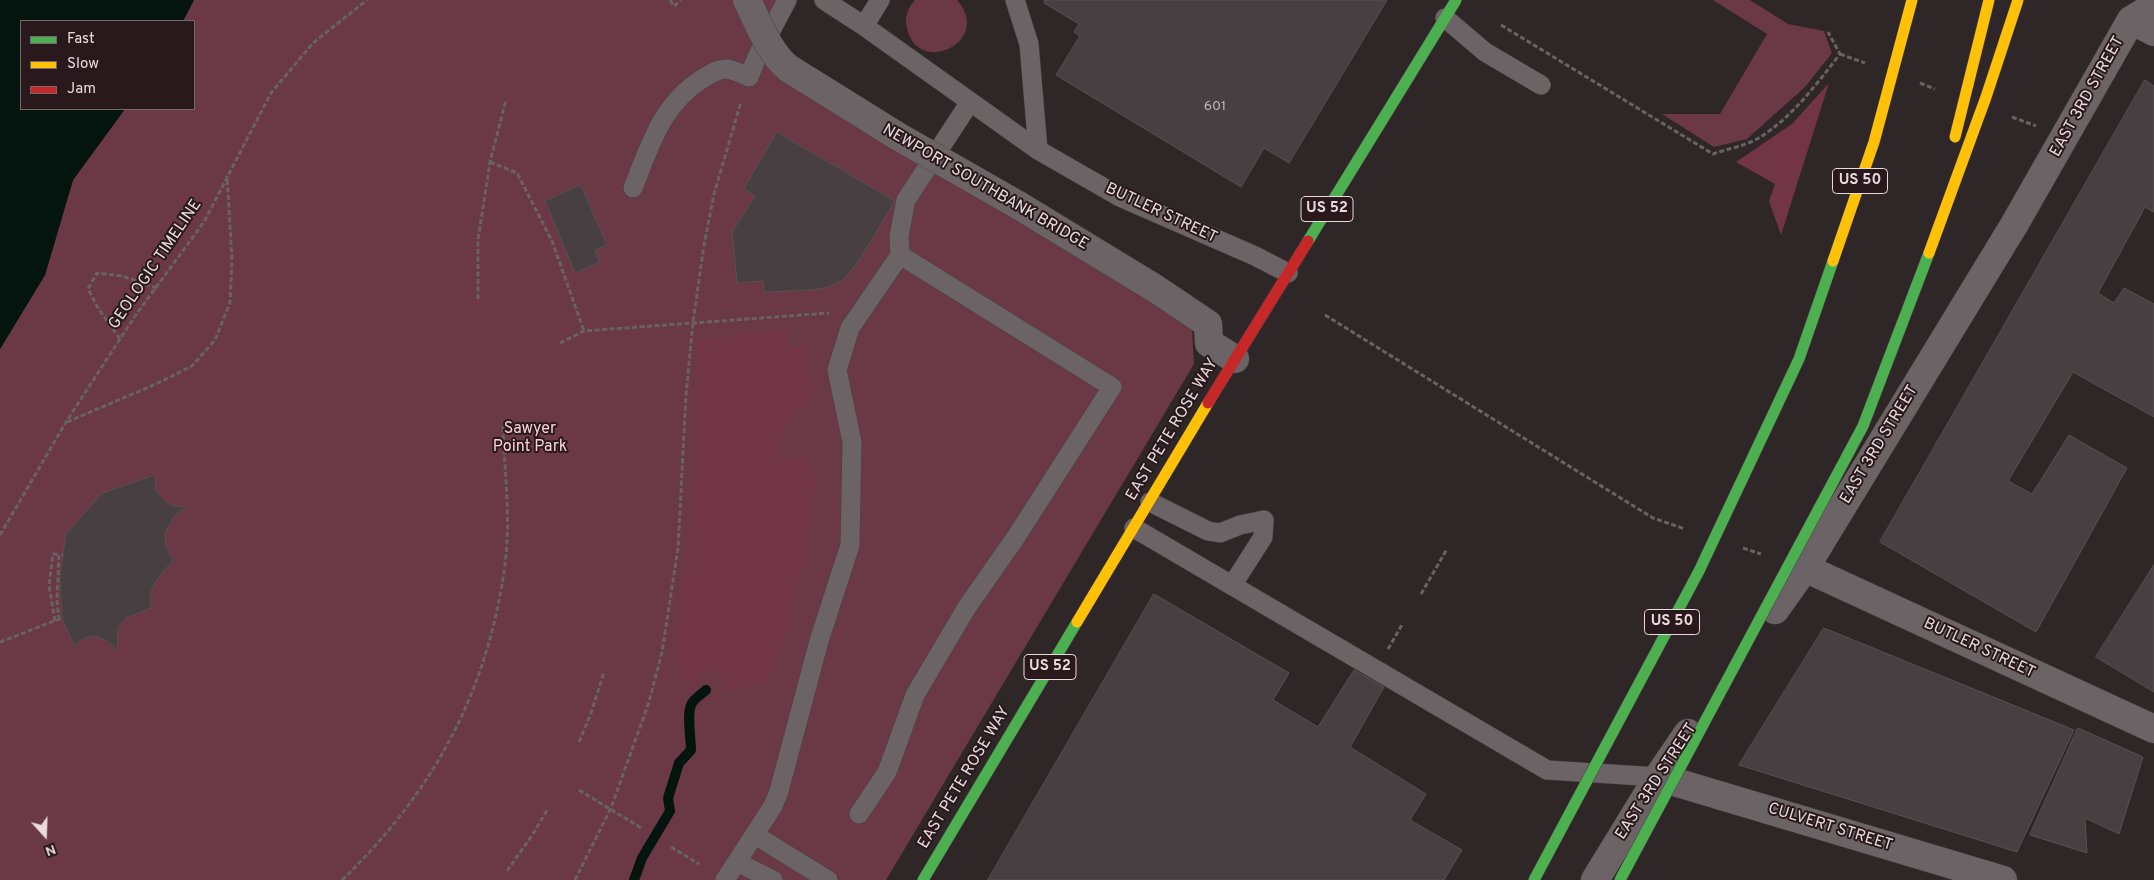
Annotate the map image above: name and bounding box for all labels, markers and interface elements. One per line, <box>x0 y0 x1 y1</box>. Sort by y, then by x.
legend <box>20 20 195 110</box>
text: Fast <box>67 30 95 49</box>
street label: EAST 3RD STREET <box>2047 33 2129 161</box>
text: Slow <box>67 55 99 74</box>
text: Jam <box>67 80 96 99</box>
house number: 601 <box>1204 99 1226 115</box>
street label: NEWPORT SOUTHBANK BRIDGE <box>878 121 1092 255</box>
road number: US 50 <box>1832 168 1888 194</box>
street label: BUTLER STREET <box>1102 180 1220 248</box>
street label: GEOLOGIC TIMELINE <box>105 196 207 334</box>
road number: US 52 <box>1301 196 1353 222</box>
street label: EAST PETE ROSE WAY <box>1123 355 1223 505</box>
street label: EAST 3RD STREET <box>1837 382 1923 508</box>
park label: Sawyer Point Park <box>493 420 567 458</box>
road number: US 50 <box>1644 610 1700 634</box>
street label: BUTLER STREET <box>1920 615 2038 683</box>
road number: US 52 <box>1024 654 1076 680</box>
street label: EAST PETE ROSE WAY <box>915 703 1015 853</box>
street label: EAST 3RD STREET <box>1612 720 1702 844</box>
street label: CULVERT STREET <box>1765 800 1895 856</box>
north arrow <box>20 810 70 860</box>
text: N <box>43 840 58 859</box>

